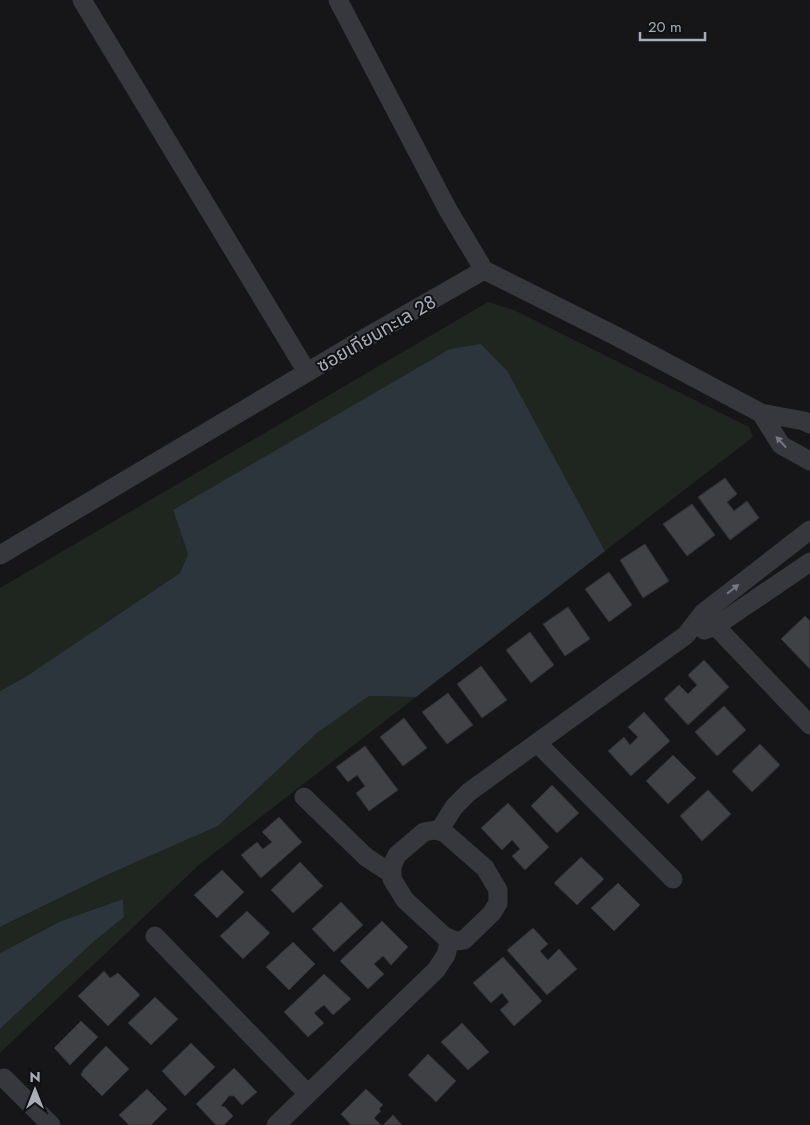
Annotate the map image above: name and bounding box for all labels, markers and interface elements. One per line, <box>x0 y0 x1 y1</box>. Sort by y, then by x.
scale bar <box>640 10 705 42</box>
text: 20 m <box>648 16 682 38</box>
street label: ซอยเทียนทะเล 28 <box>311 288 441 379</box>
one-way arrow <box>775 436 787 448</box>
one-way arrow <box>726 584 739 595</box>
north arrow <box>10 1065 60 1115</box>
text: N <box>29 1067 41 1087</box>

